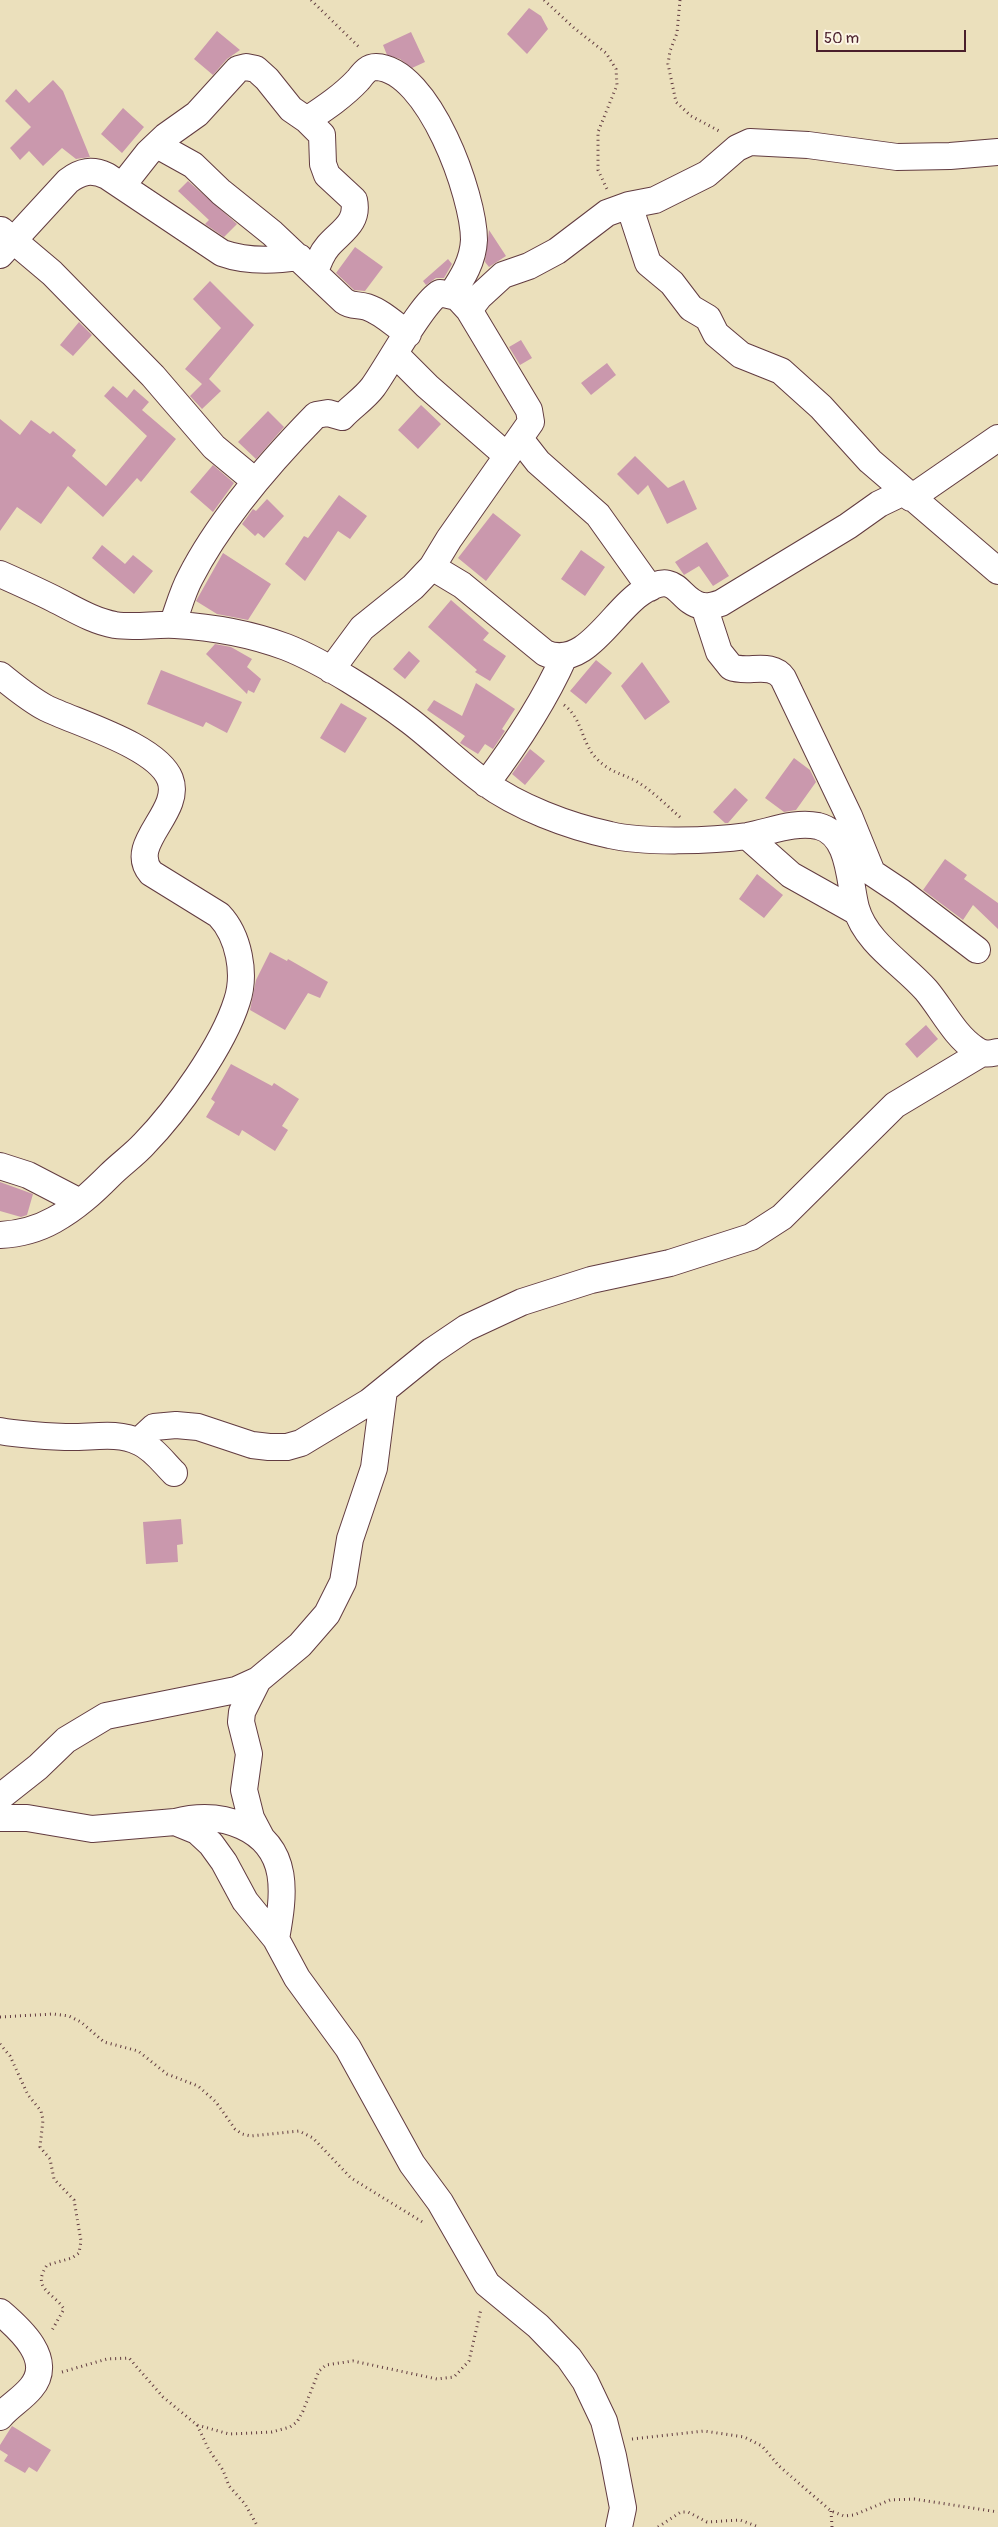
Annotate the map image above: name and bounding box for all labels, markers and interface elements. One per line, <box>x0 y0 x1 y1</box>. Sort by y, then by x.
scale bar <box>818 20 968 52</box>
text: 50 m <box>824 29 859 48</box>

